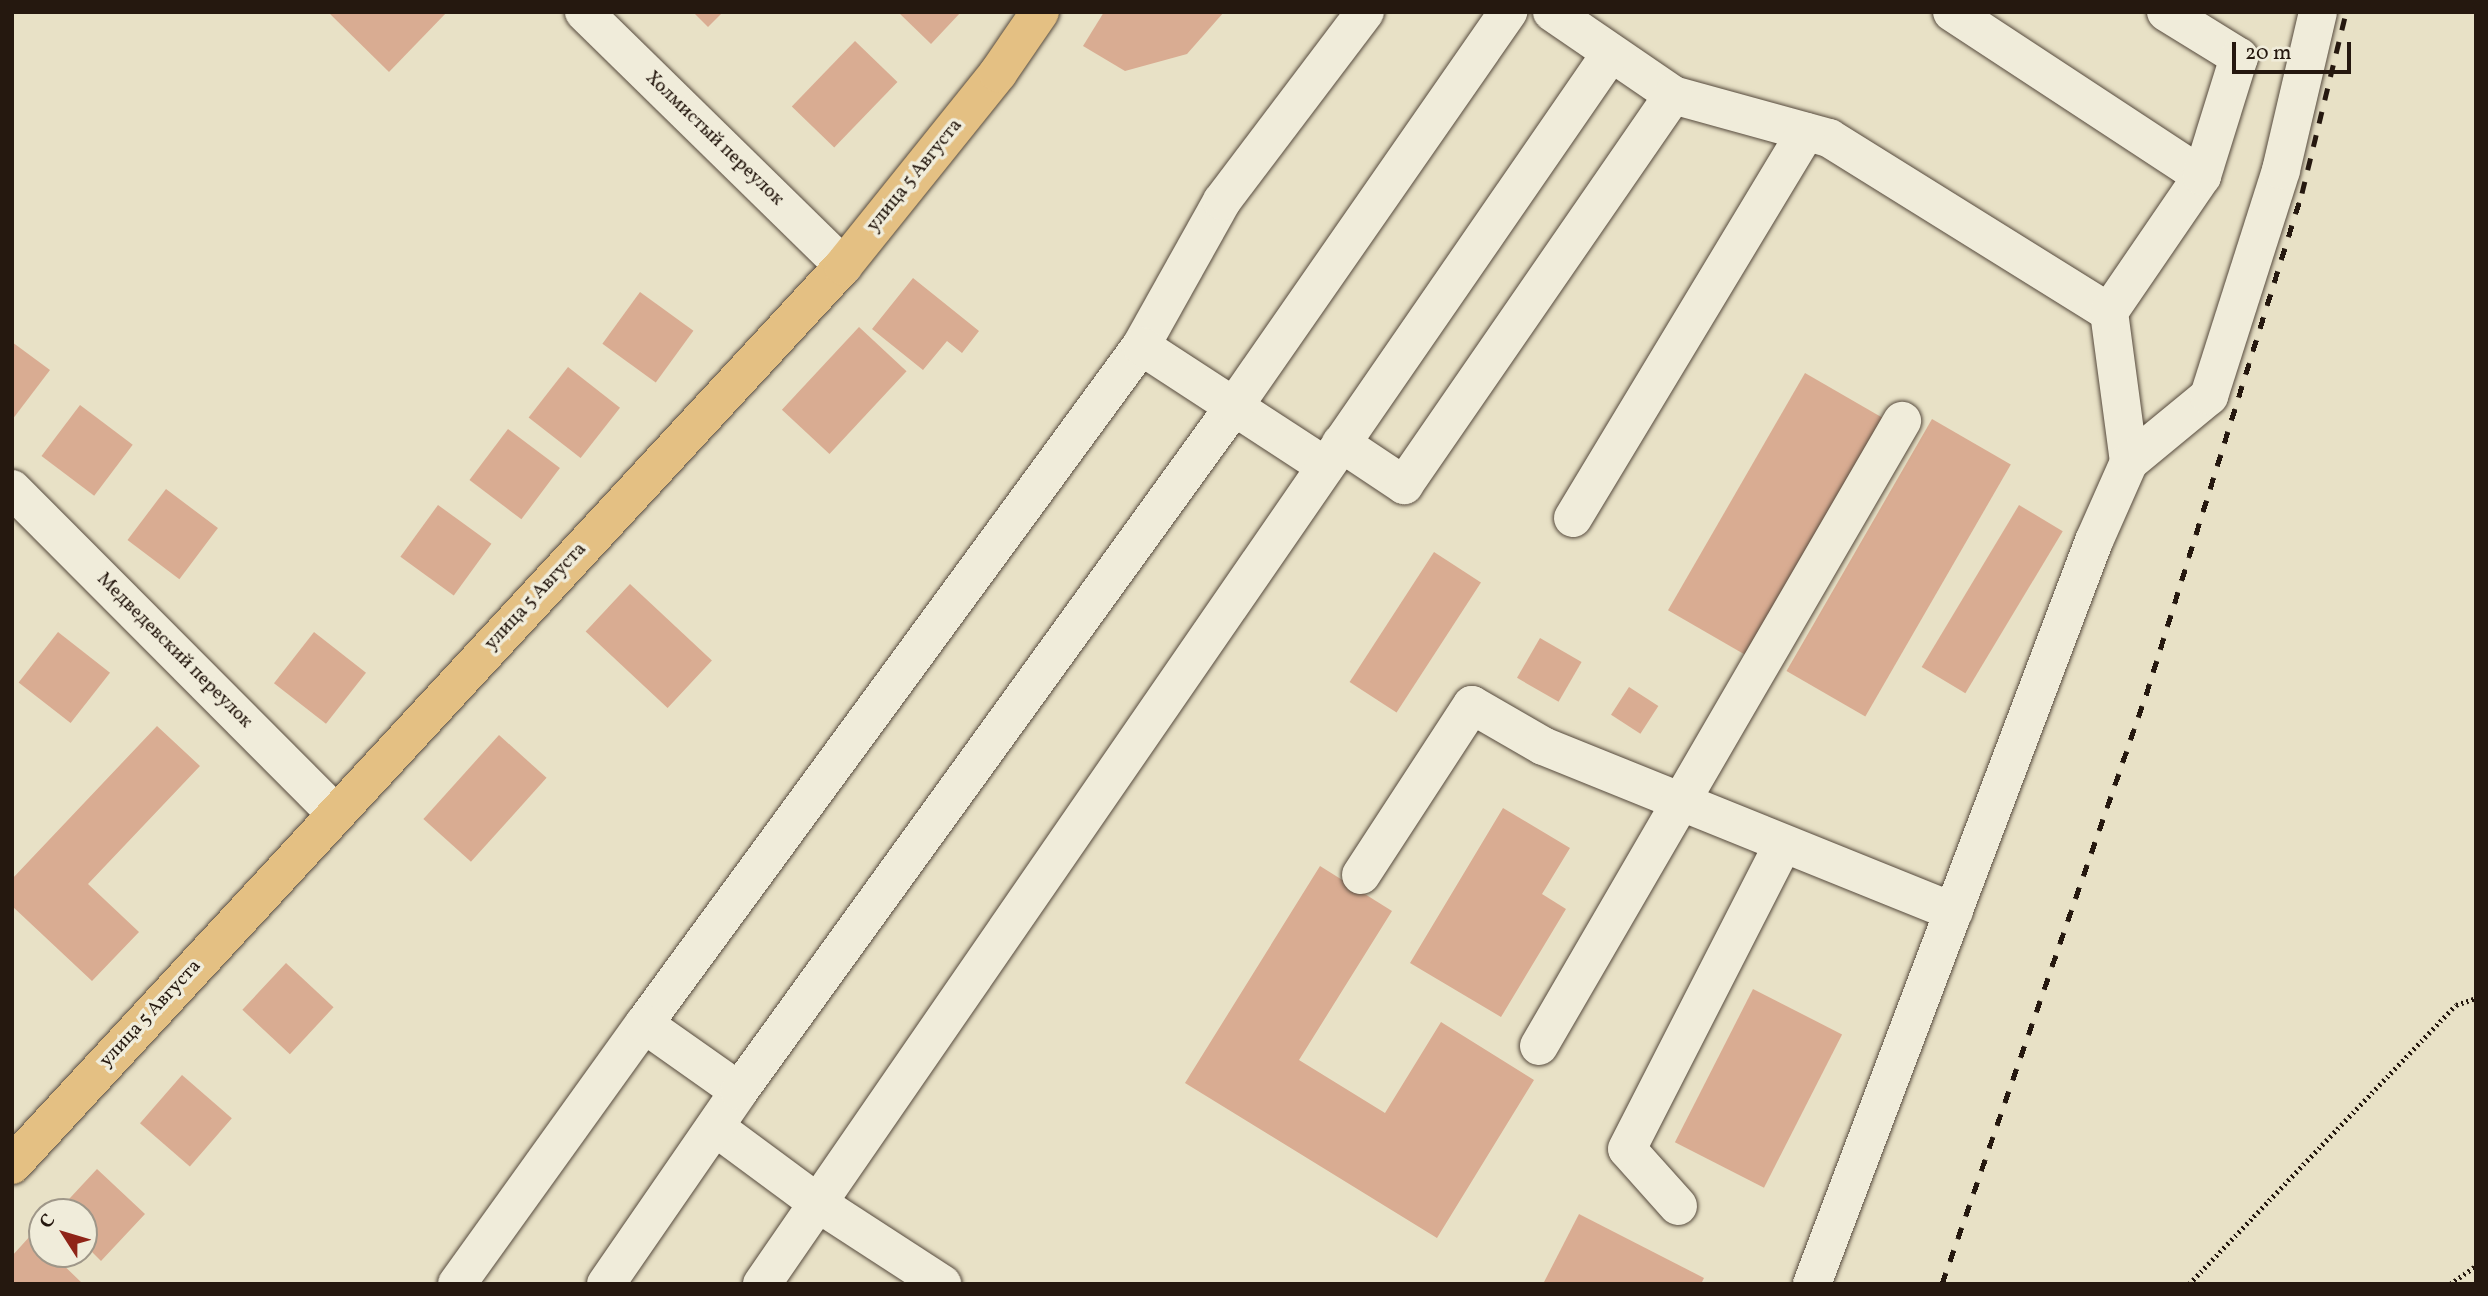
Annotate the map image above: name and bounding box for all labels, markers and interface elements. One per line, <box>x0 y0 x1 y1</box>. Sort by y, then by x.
scale bar <box>2236 28 2355 72</box>
text: 20 m <box>2245 39 2291 68</box>
street label: Холмистый переулок <box>640 67 788 211</box>
street label: улица 5 Августа <box>863 115 967 237</box>
street label: улица 5 Августа <box>480 539 592 655</box>
street label: Медведевский переулок <box>91 568 257 734</box>
street label: улица 5 Августа <box>95 956 207 1072</box>
north arrow <box>28 1198 98 1268</box>
text: С <box>34 1209 62 1234</box>

